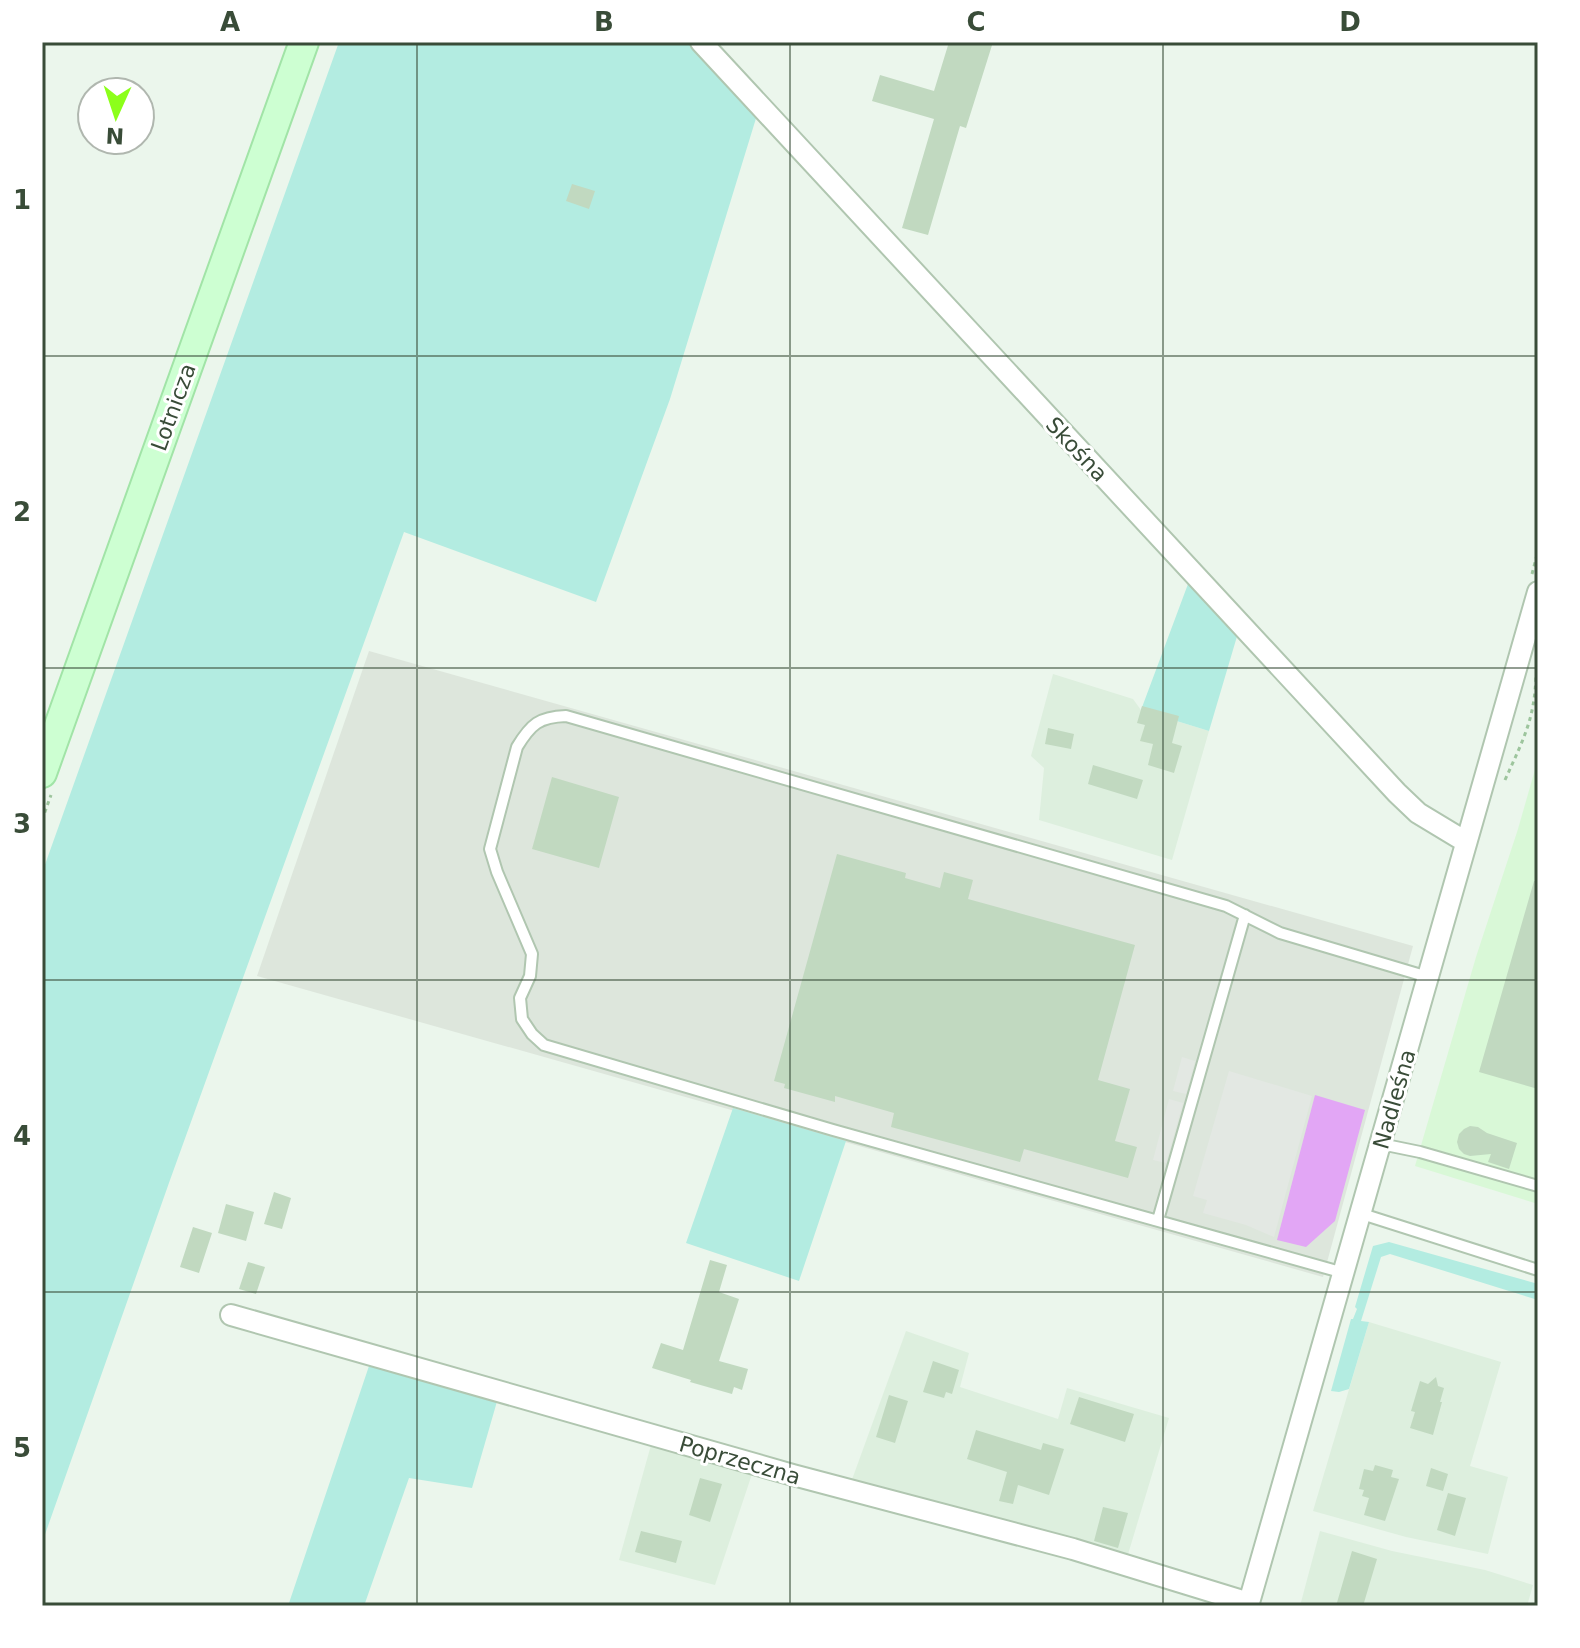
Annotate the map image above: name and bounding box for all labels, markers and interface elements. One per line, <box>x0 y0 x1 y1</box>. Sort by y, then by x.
text: A <box>220 7 240 37</box>
text: B <box>594 7 614 37</box>
text: C <box>966 7 986 37</box>
text: D <box>1339 7 1361 37</box>
north arrow <box>76 76 156 156</box>
text: N <box>105 123 125 148</box>
text: 1 <box>13 185 31 215</box>
street label: Lotnicza <box>146 360 201 454</box>
street label: Skośna <box>1041 412 1112 486</box>
text: 2 <box>13 497 31 527</box>
text: 3 <box>13 809 31 839</box>
street label: Nadleśna <box>1368 1046 1421 1152</box>
text: 4 <box>13 1121 31 1151</box>
street label: Poprzeczna <box>676 1431 803 1490</box>
text: 5 <box>13 1433 31 1463</box>

